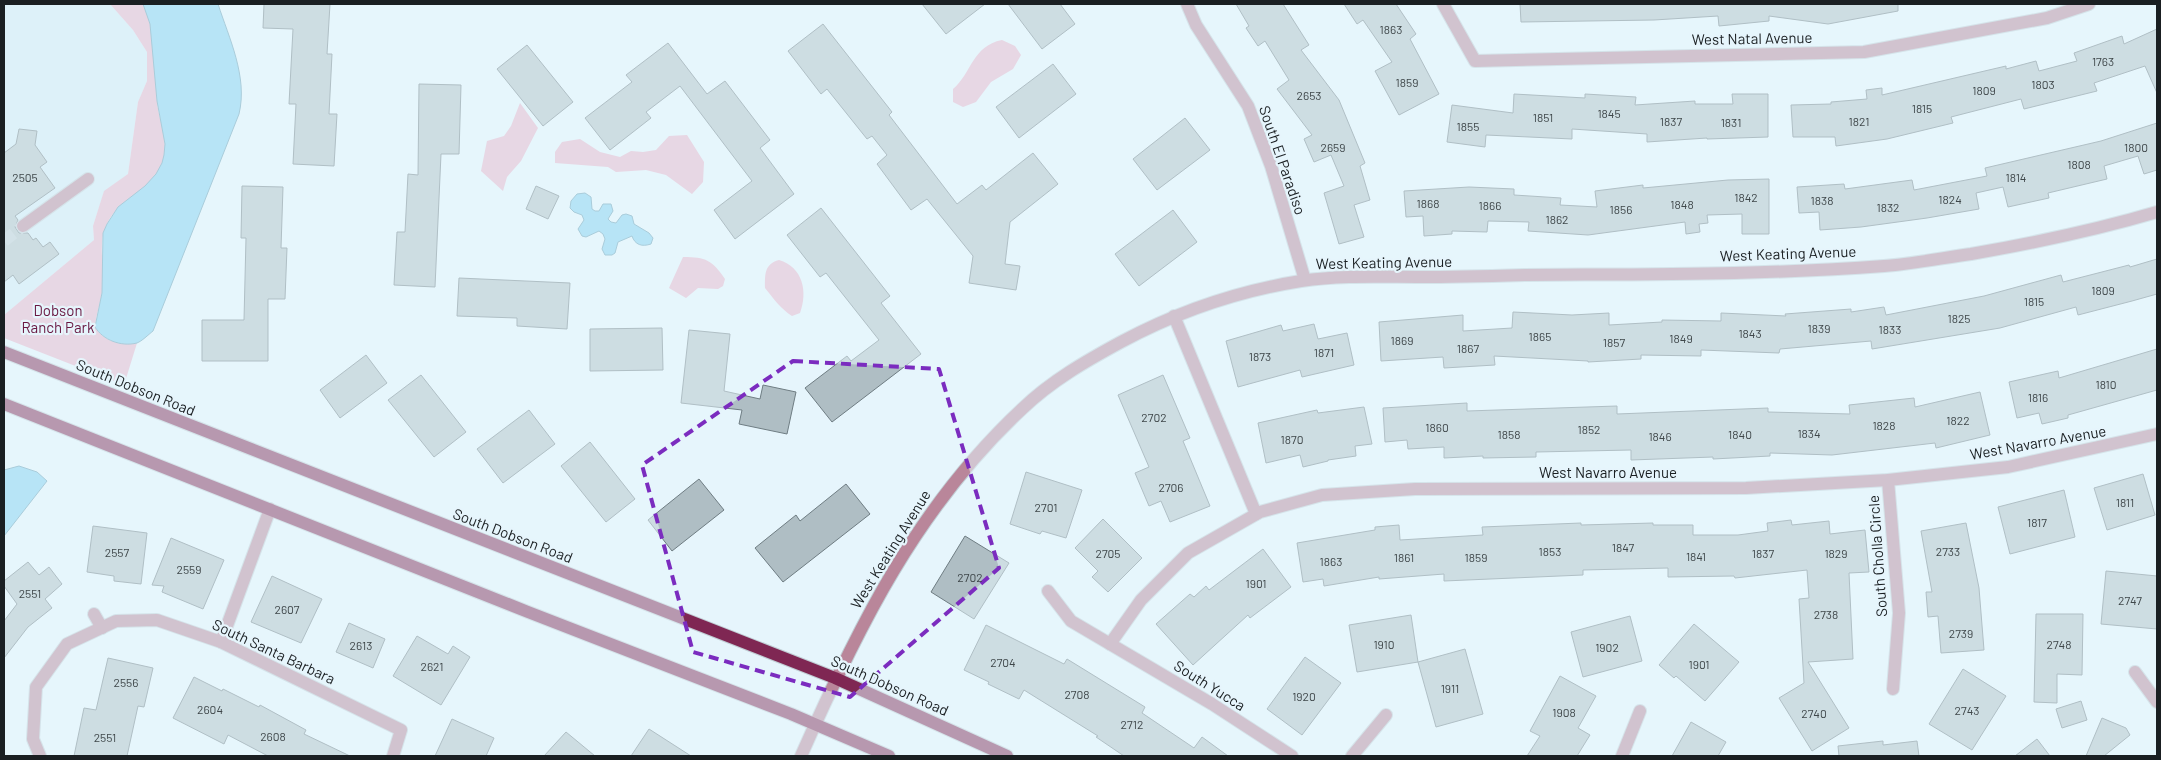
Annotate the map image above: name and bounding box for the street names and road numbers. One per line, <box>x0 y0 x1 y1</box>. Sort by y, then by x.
street label: West Natal Avenue <box>1691 28 1813 48</box>
street label: South El Paradiso <box>1256 103 1310 217</box>
street label: West Keating Avenue <box>1719 242 1857 264</box>
street label: West Keating Avenue <box>1316 252 1452 272</box>
street label: South Dobson Road <box>74 355 198 419</box>
street label: West Navarro Avenue <box>1968 421 2108 463</box>
street label: West Navarro Avenue <box>1539 463 1677 481</box>
street label: West Keating Avenue <box>846 486 934 612</box>
street label: South Cholla Circle <box>1864 495 1890 617</box>
street label: South Dobson Road <box>451 504 575 566</box>
street label: South Santa Barbara <box>210 615 338 687</box>
street label: South Dobson Road <box>828 651 952 719</box>
street label: South Yucca <box>1171 656 1249 714</box>

